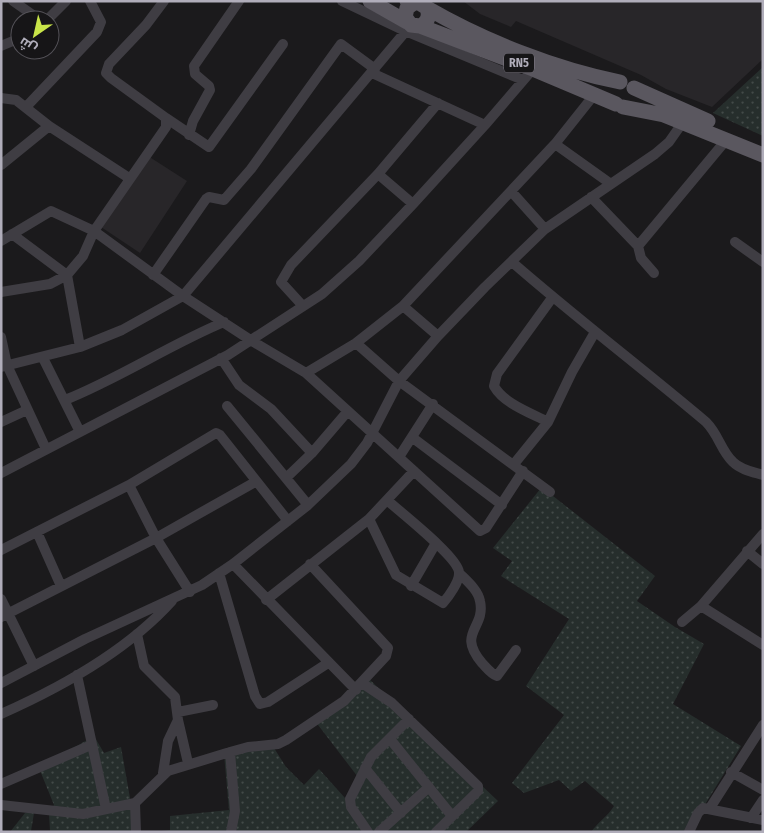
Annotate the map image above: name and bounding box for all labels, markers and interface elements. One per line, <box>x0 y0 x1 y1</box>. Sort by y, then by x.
north arrow <box>10 10 60 60</box>
text: ش <box>16 33 40 57</box>
road number: RN5 <box>504 54 534 72</box>

